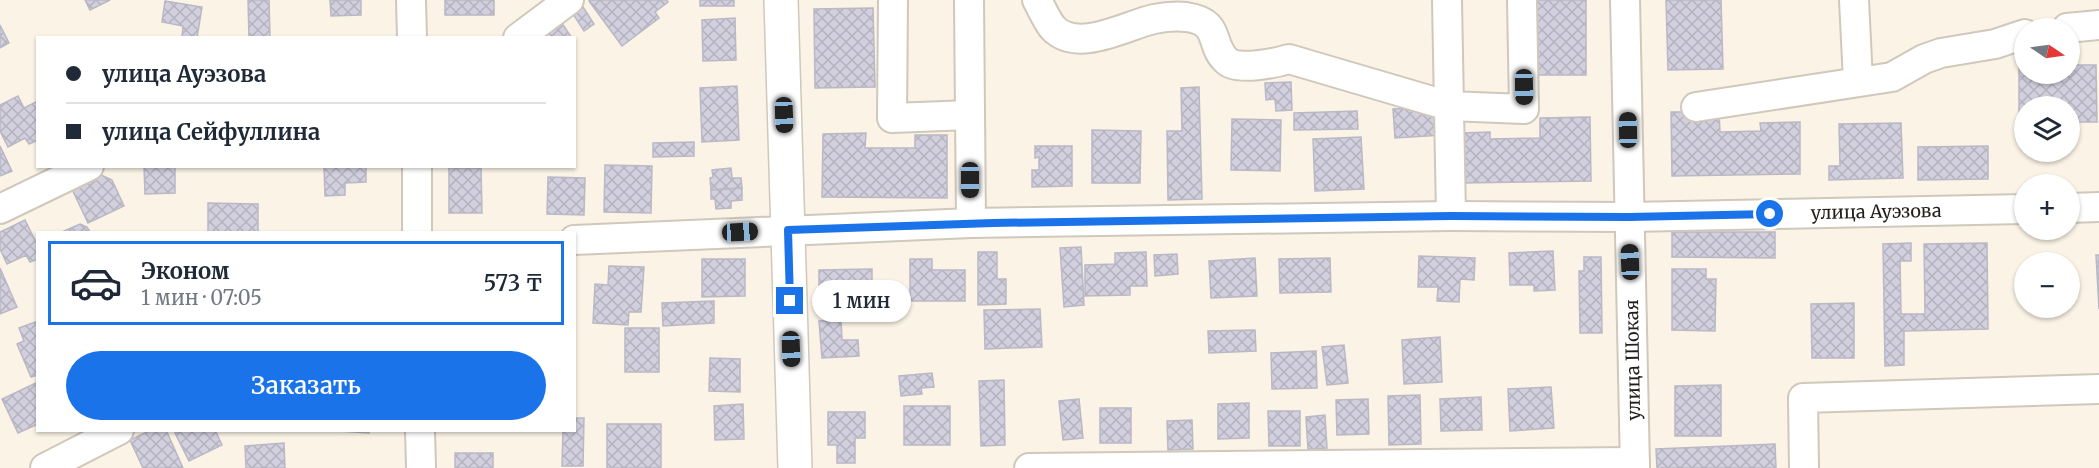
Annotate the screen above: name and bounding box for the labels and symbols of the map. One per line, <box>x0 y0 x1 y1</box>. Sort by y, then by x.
north arrow <box>2014 18 2080 84</box>
car <box>1515 69 1533 105</box>
car <box>774 97 794 133</box>
car <box>1619 112 1637 148</box>
car <box>961 162 979 198</box>
street label: улица Ауэзова <box>1810 199 1942 224</box>
route start <box>1756 200 1783 227</box>
car <box>722 222 758 242</box>
car <box>1620 244 1640 280</box>
callout: 1 мин <box>811 280 910 322</box>
route end <box>776 287 803 314</box>
street label: улица Шокая <box>1620 299 1645 421</box>
car <box>781 331 801 367</box>

